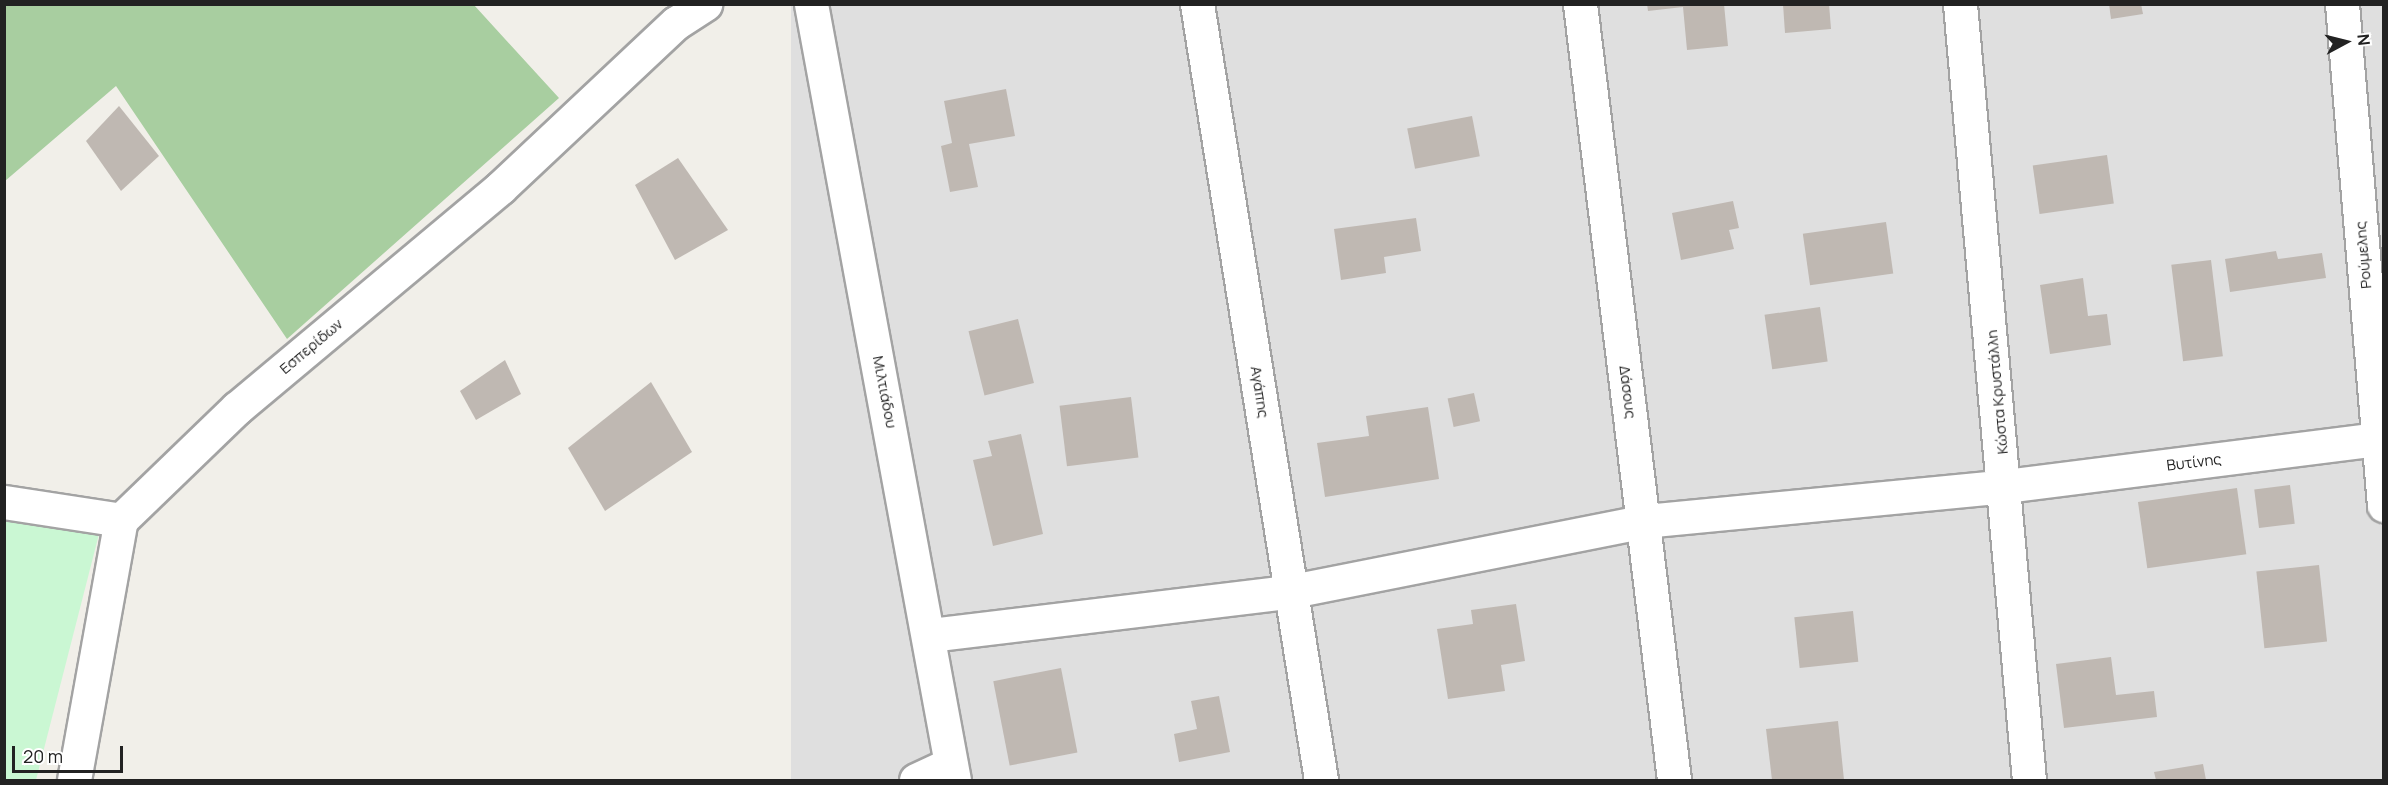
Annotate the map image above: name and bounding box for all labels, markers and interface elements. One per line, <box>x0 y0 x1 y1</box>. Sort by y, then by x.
north arrow <box>2316 12 2376 72</box>
text: N <box>2352 33 2375 47</box>
street label: Ρούμελης <box>2351 220 2375 290</box>
street label: Εσπερίδων <box>276 314 346 378</box>
street label: Κώστα Κρυστάλλη <box>1983 329 2011 455</box>
street label: Μιλτιάδου <box>869 354 901 430</box>
street label: Δάσους <box>1616 364 1640 420</box>
street label: Αγάπης <box>1247 365 1273 419</box>
street label: Βυτίνης <box>2166 450 2222 474</box>
scale bar <box>15 734 126 772</box>
text: 20 m <box>23 744 63 768</box>

